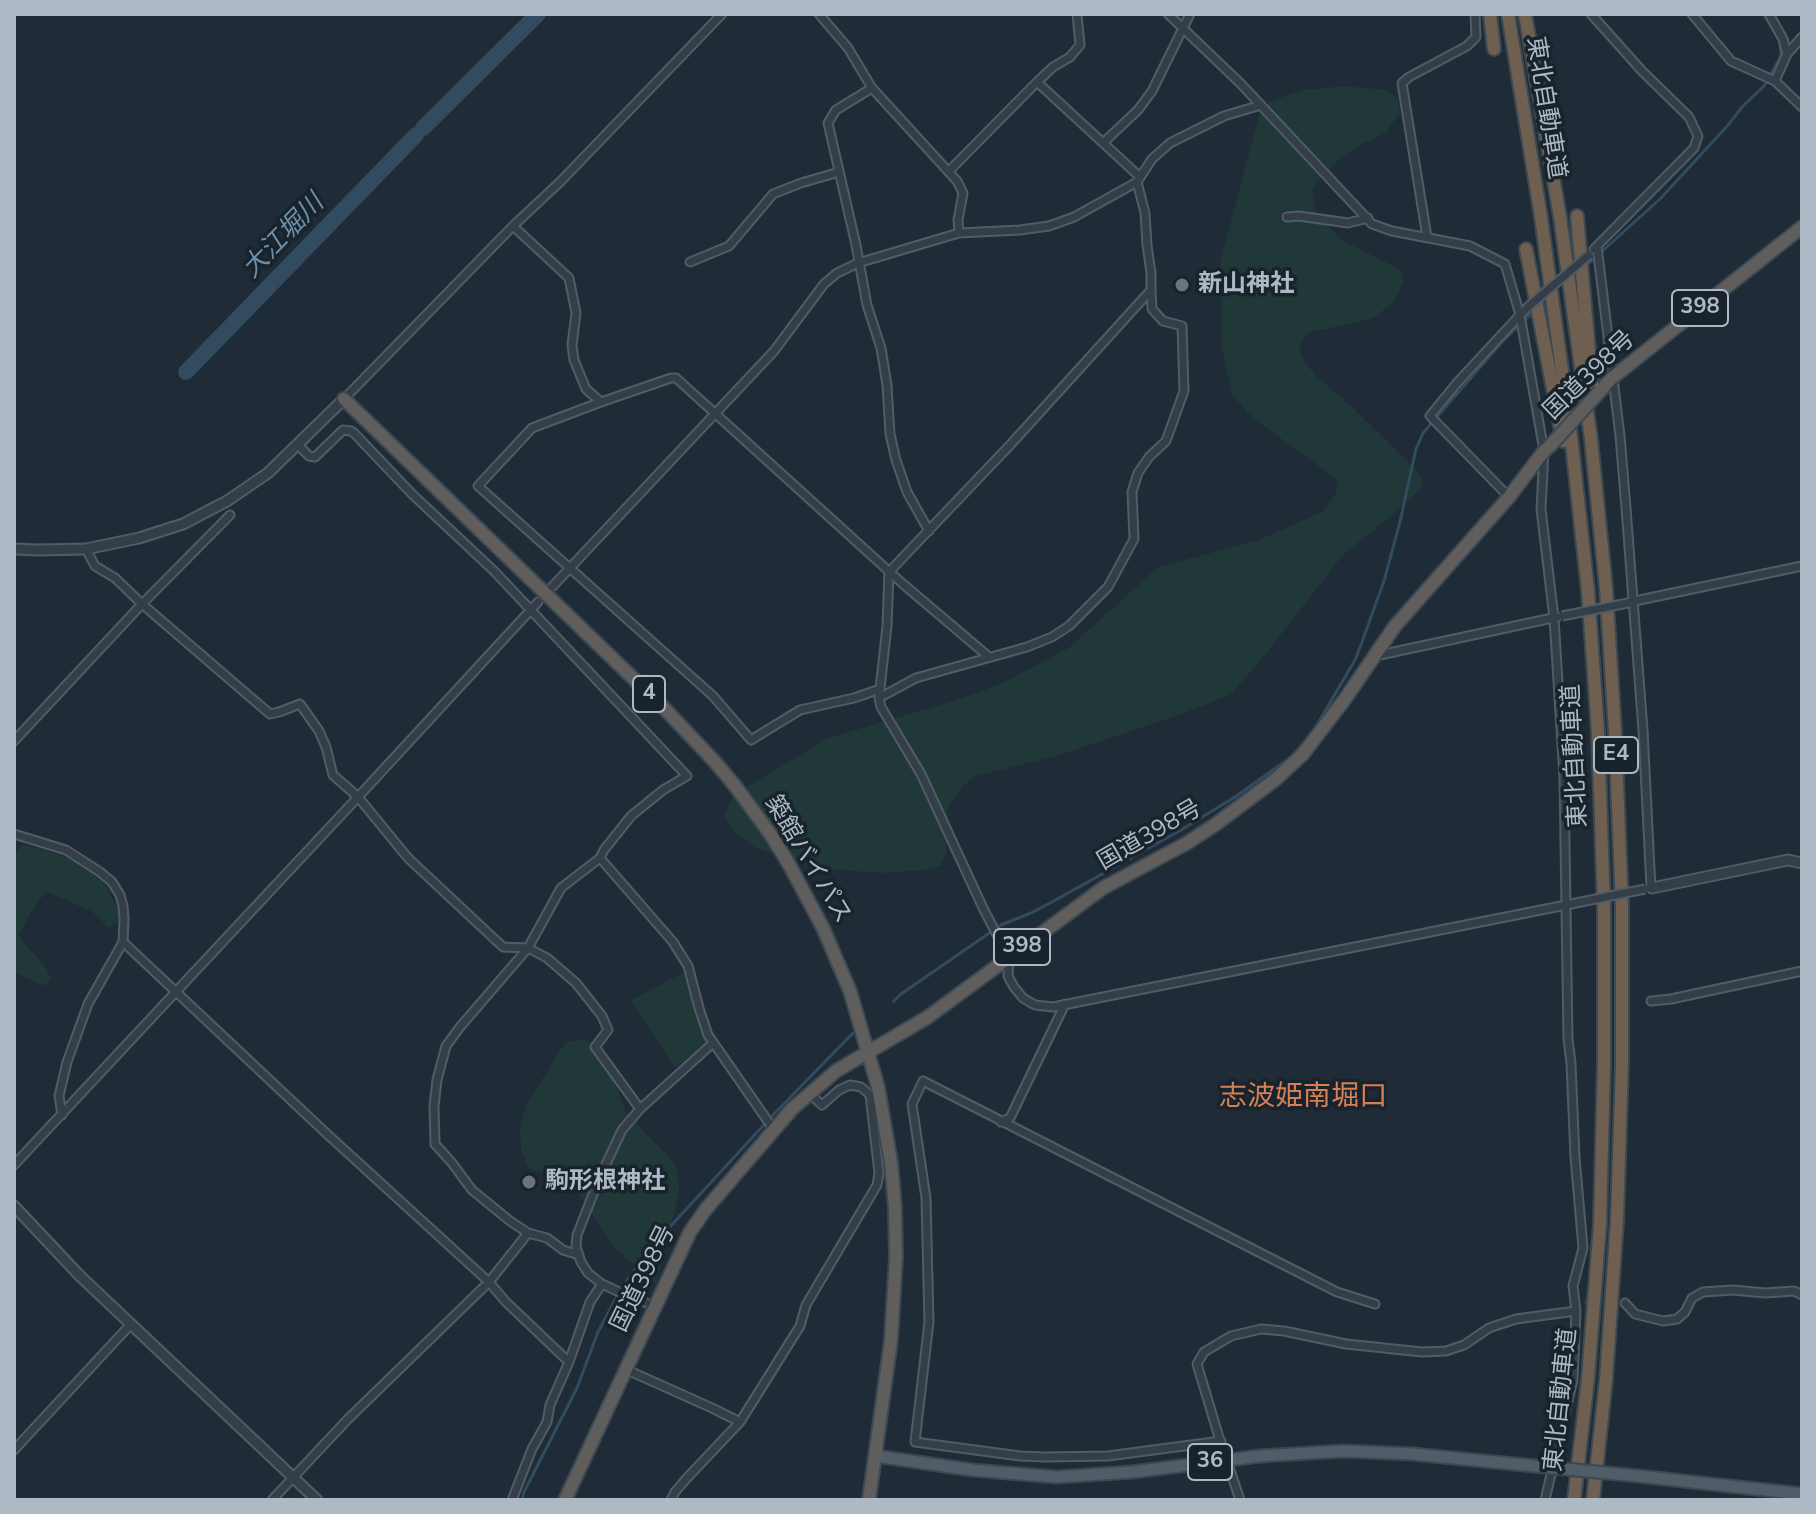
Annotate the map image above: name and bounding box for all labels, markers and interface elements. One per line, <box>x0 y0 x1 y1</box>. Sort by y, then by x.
street label: 東北自動車道 <box>1520 35 1570 181</box>
water label: 大江堀川 <box>237 189 331 285</box>
place label: 新山神社 <box>1198 271 1294 299</box>
marker: 新山神社 <box>1173 276 1191 294</box>
road number: 398 <box>1672 290 1728 326</box>
street label: 国道398号 <box>1539 326 1641 426</box>
road number: 4 <box>633 676 665 712</box>
street label: 東北自動車道 <box>1558 683 1594 829</box>
road number: E4 <box>1594 737 1638 773</box>
street label: 築館バイパス <box>758 791 856 929</box>
street label: 国道398号 <box>1093 795 1207 877</box>
road number: 398 <box>994 929 1050 965</box>
district label: 志波姫南堀口 <box>1219 1081 1387 1115</box>
place label: 駒形根神社 <box>545 1168 665 1196</box>
marker: 駒形根神社 <box>520 1173 538 1191</box>
street label: 国道398号 <box>606 1221 682 1337</box>
street label: 東北自動車道 <box>1540 1327 1584 1473</box>
road number: 36 <box>1188 1444 1232 1480</box>

